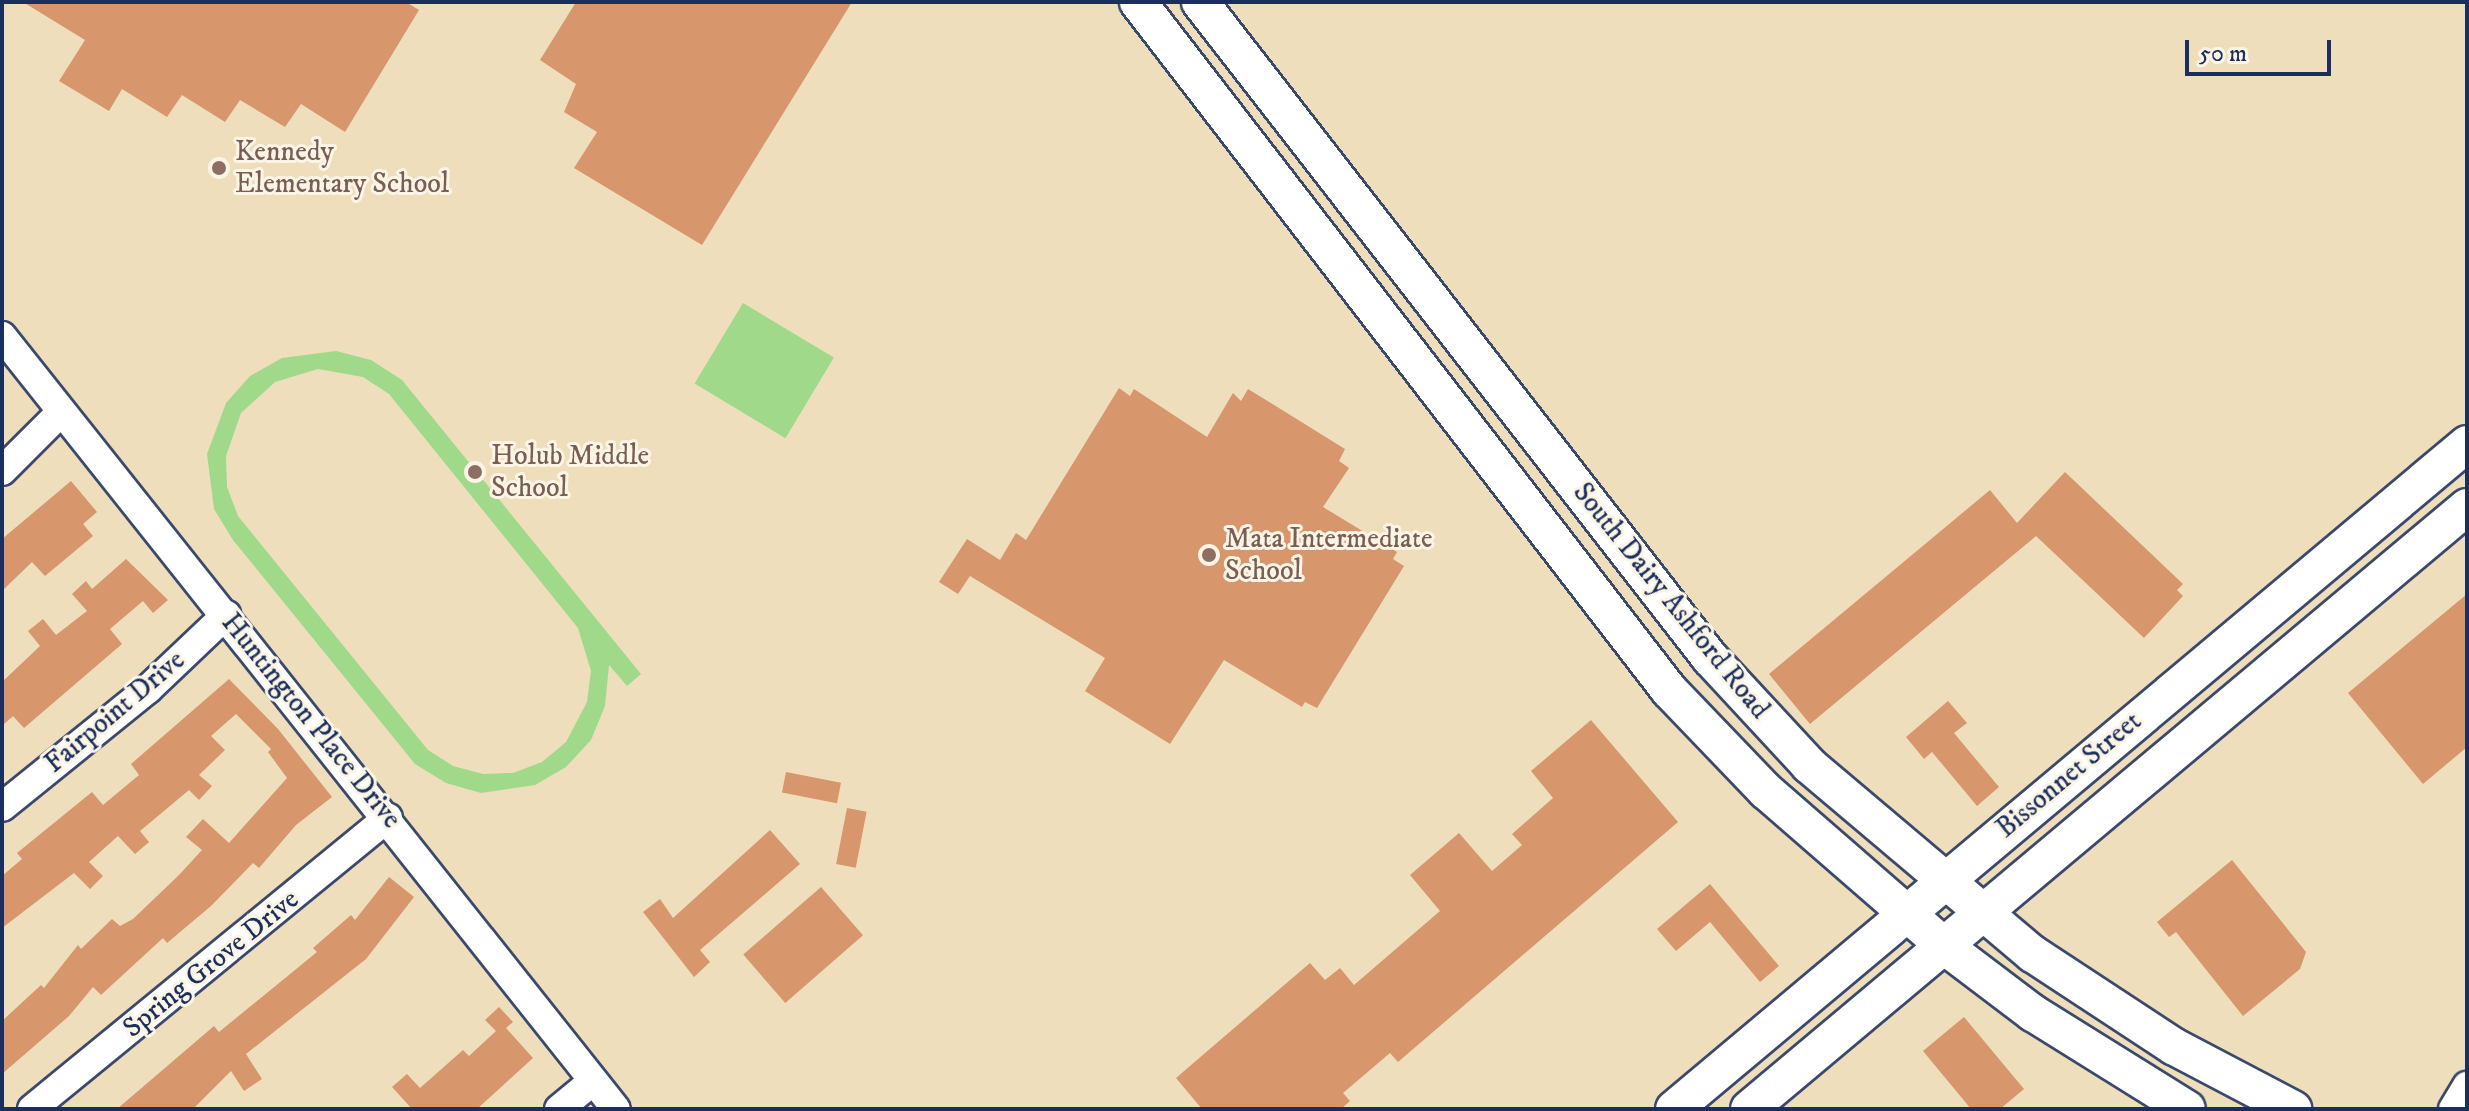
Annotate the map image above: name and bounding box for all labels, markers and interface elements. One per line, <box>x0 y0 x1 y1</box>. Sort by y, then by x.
scale bar <box>2189 24 2335 74</box>
text: 50 m <box>2199 39 2247 69</box>
place label: Kennedy Elementary School <box>235 135 449 201</box>
marker: Kennedy Elementary School <box>210 159 228 177</box>
place label: Holub Middle School <box>491 439 649 505</box>
marker: Holub Middle School <box>466 463 484 481</box>
street label: South Dairy Ashford Road <box>1566 476 1776 726</box>
place label: Mata Intermediate School <box>1225 522 1433 588</box>
marker: Mata Intermediate School <box>1200 546 1218 564</box>
street label: Huntington Place Drive <box>214 607 408 835</box>
street label: Fairpoint Drive <box>38 644 192 780</box>
street label: Bissonnet Street <box>1990 705 2148 845</box>
street label: Spring Grove Drive <box>116 883 306 1045</box>

